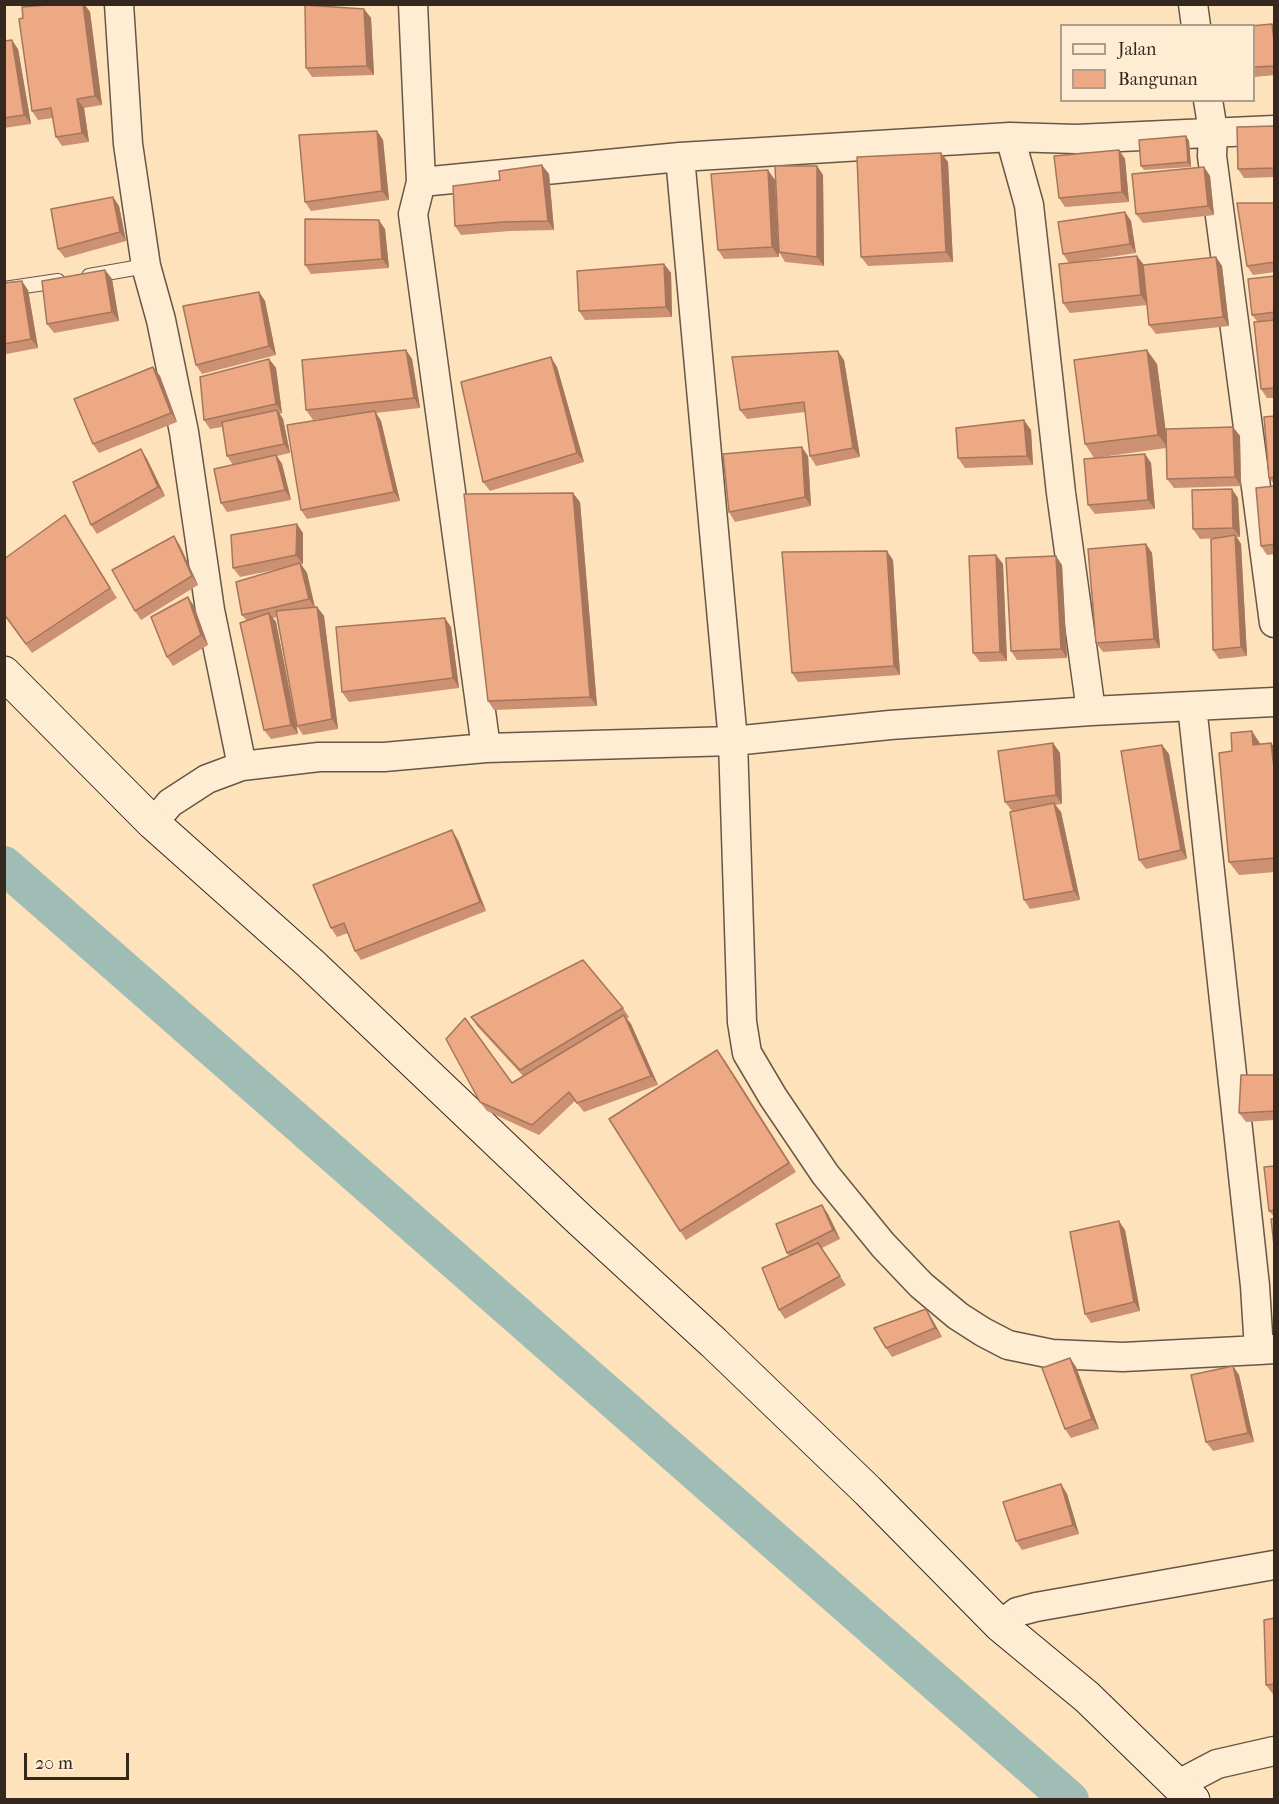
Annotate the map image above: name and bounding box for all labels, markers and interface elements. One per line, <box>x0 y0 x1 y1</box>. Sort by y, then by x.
legend <box>1060 24 1255 102</box>
text: Jalan <box>1118 39 1156 60</box>
text: Bangunan <box>1118 69 1198 90</box>
scale bar <box>27 1741 132 1779</box>
text: 20 m <box>35 1753 73 1774</box>

